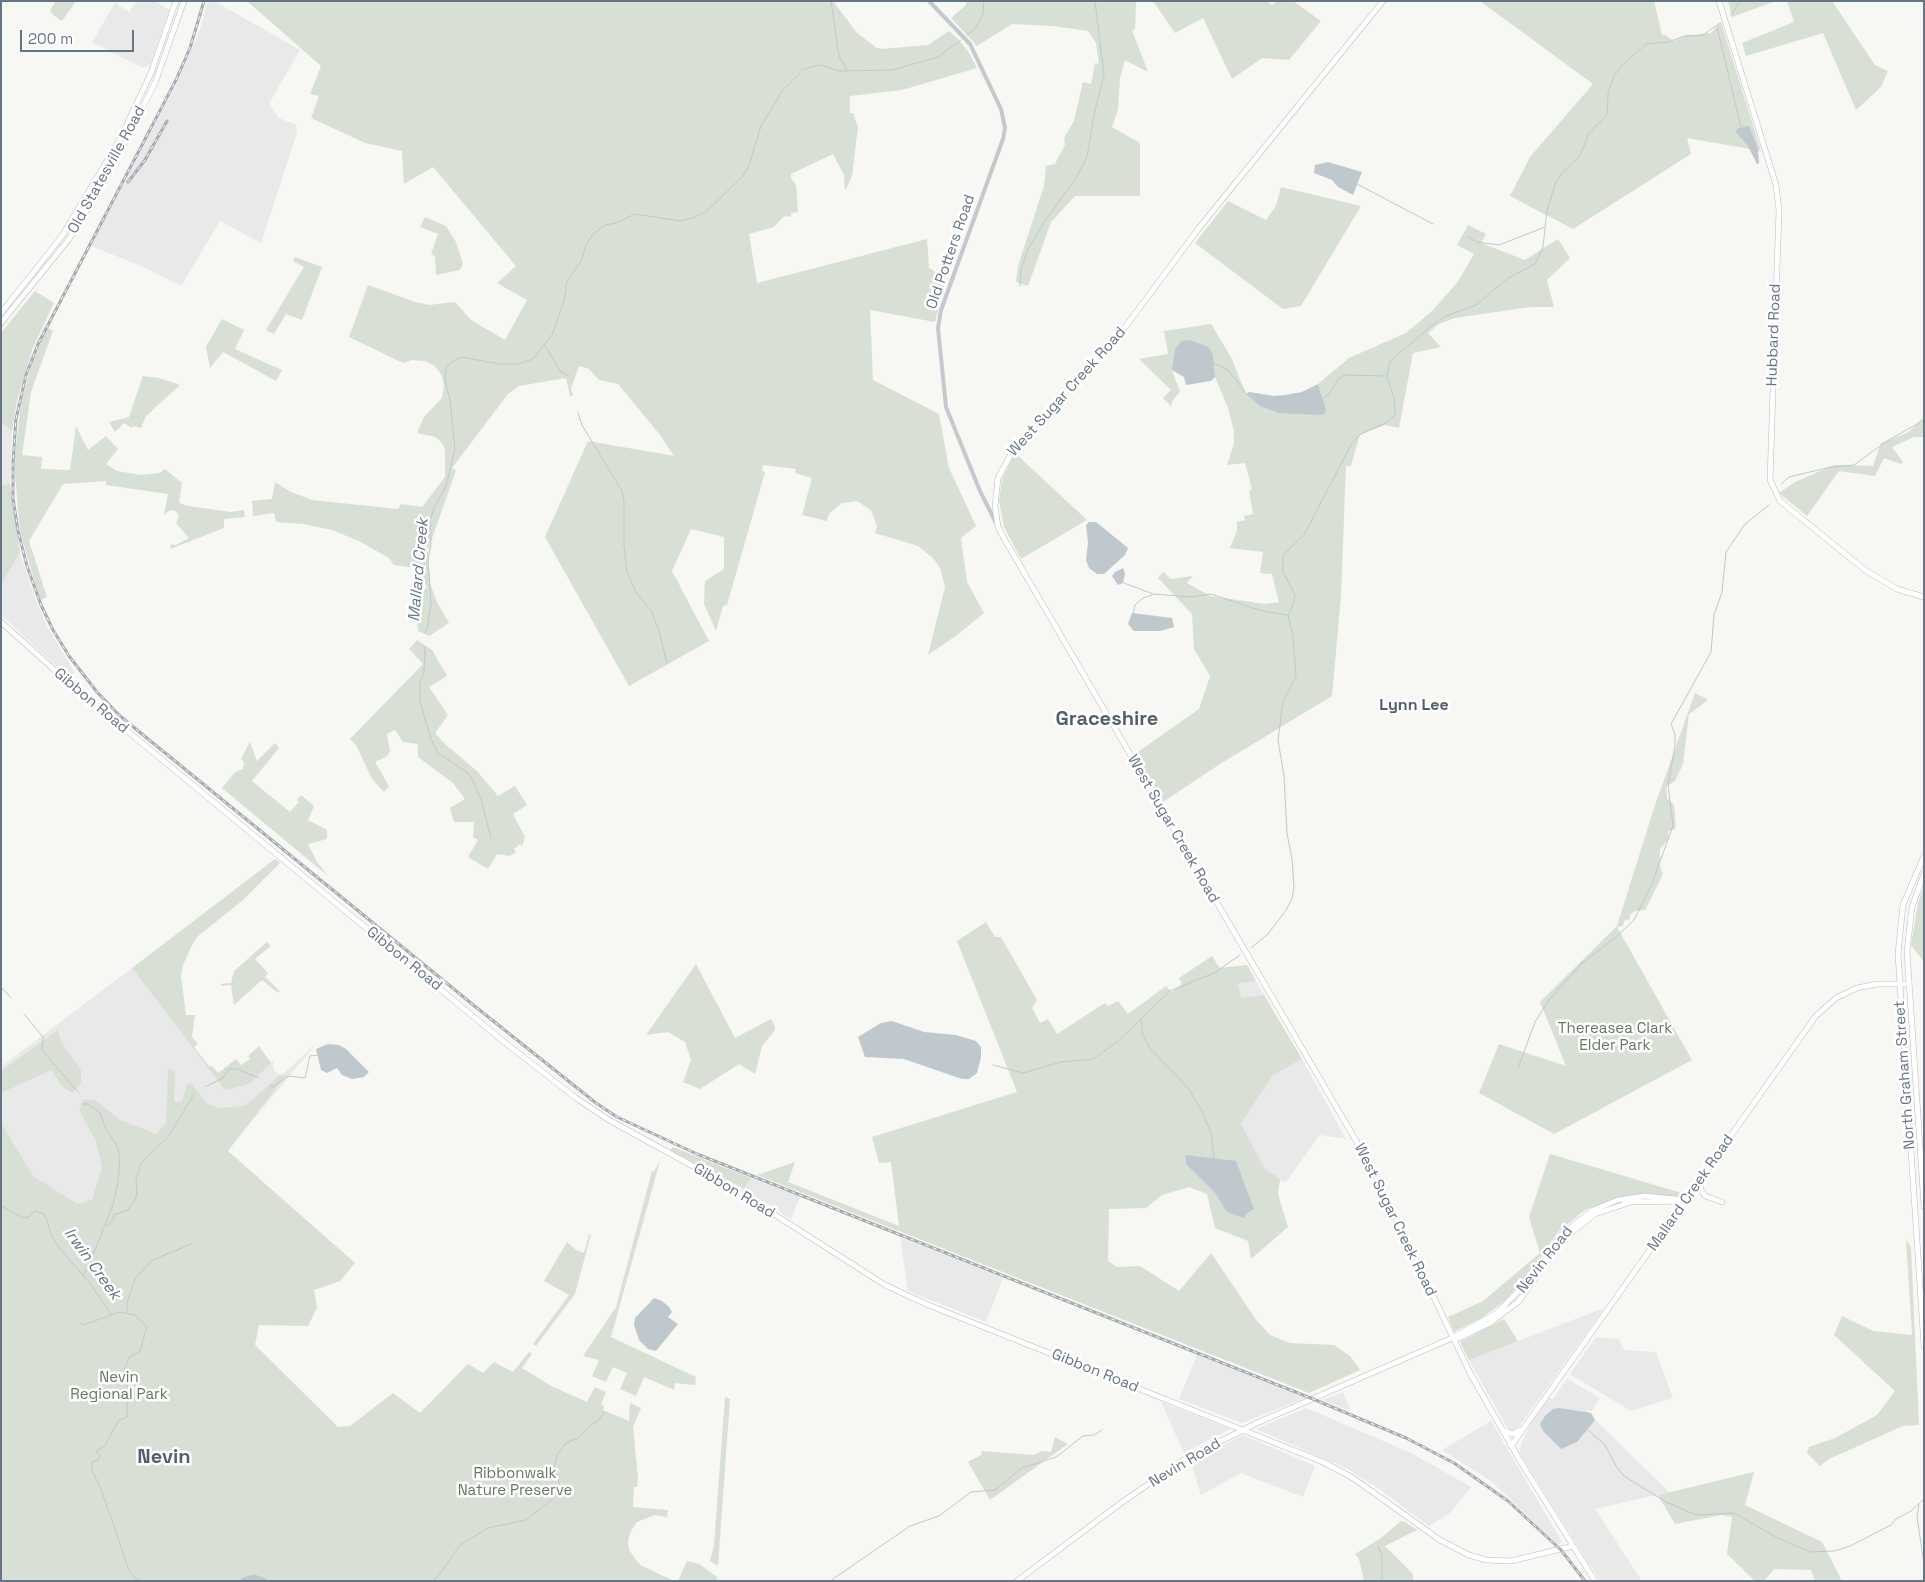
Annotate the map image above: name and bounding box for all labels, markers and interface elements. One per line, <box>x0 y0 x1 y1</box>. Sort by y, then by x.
scale bar <box>22 20 136 52</box>
text: 200 m <box>28 29 73 48</box>
street label: Old Statesville Road <box>64 103 150 237</box>
street label: Old Potters Road <box>923 192 979 312</box>
street label: Hubbard Road <box>1763 283 1785 387</box>
street label: West Sugar Creek Road <box>1004 324 1130 460</box>
water label: Mallard Creek <box>405 517 433 623</box>
street label: Gibbon Road <box>50 665 132 737</box>
district label: Lynn Lee <box>1379 696 1449 716</box>
district label: Graceshire <box>1056 708 1158 732</box>
street label: West Sugar Creek Road <box>1123 752 1223 906</box>
street label: Gibbon Road <box>363 923 445 995</box>
street label: North Graham Street <box>1891 1000 1919 1150</box>
park label: Thereasea Clark Elder Park <box>1558 1020 1672 1055</box>
street label: Mallard Creek Road <box>1644 1131 1738 1255</box>
street label: West Sugar Creek Road <box>1350 1141 1440 1299</box>
street label: Gibbon Road <box>690 1160 778 1222</box>
street label: Nevin Road <box>1513 1223 1577 1297</box>
water label: Irwin Creek <box>59 1224 125 1304</box>
street label: Gibbon Road <box>1049 1345 1141 1397</box>
park label: Nevin Regional Park <box>70 1369 168 1404</box>
street label: Nevin Road <box>1146 1435 1224 1491</box>
district label: Nevin <box>137 1446 191 1470</box>
park label: Ribbonwalk Nature Preserve <box>458 1465 572 1500</box>

